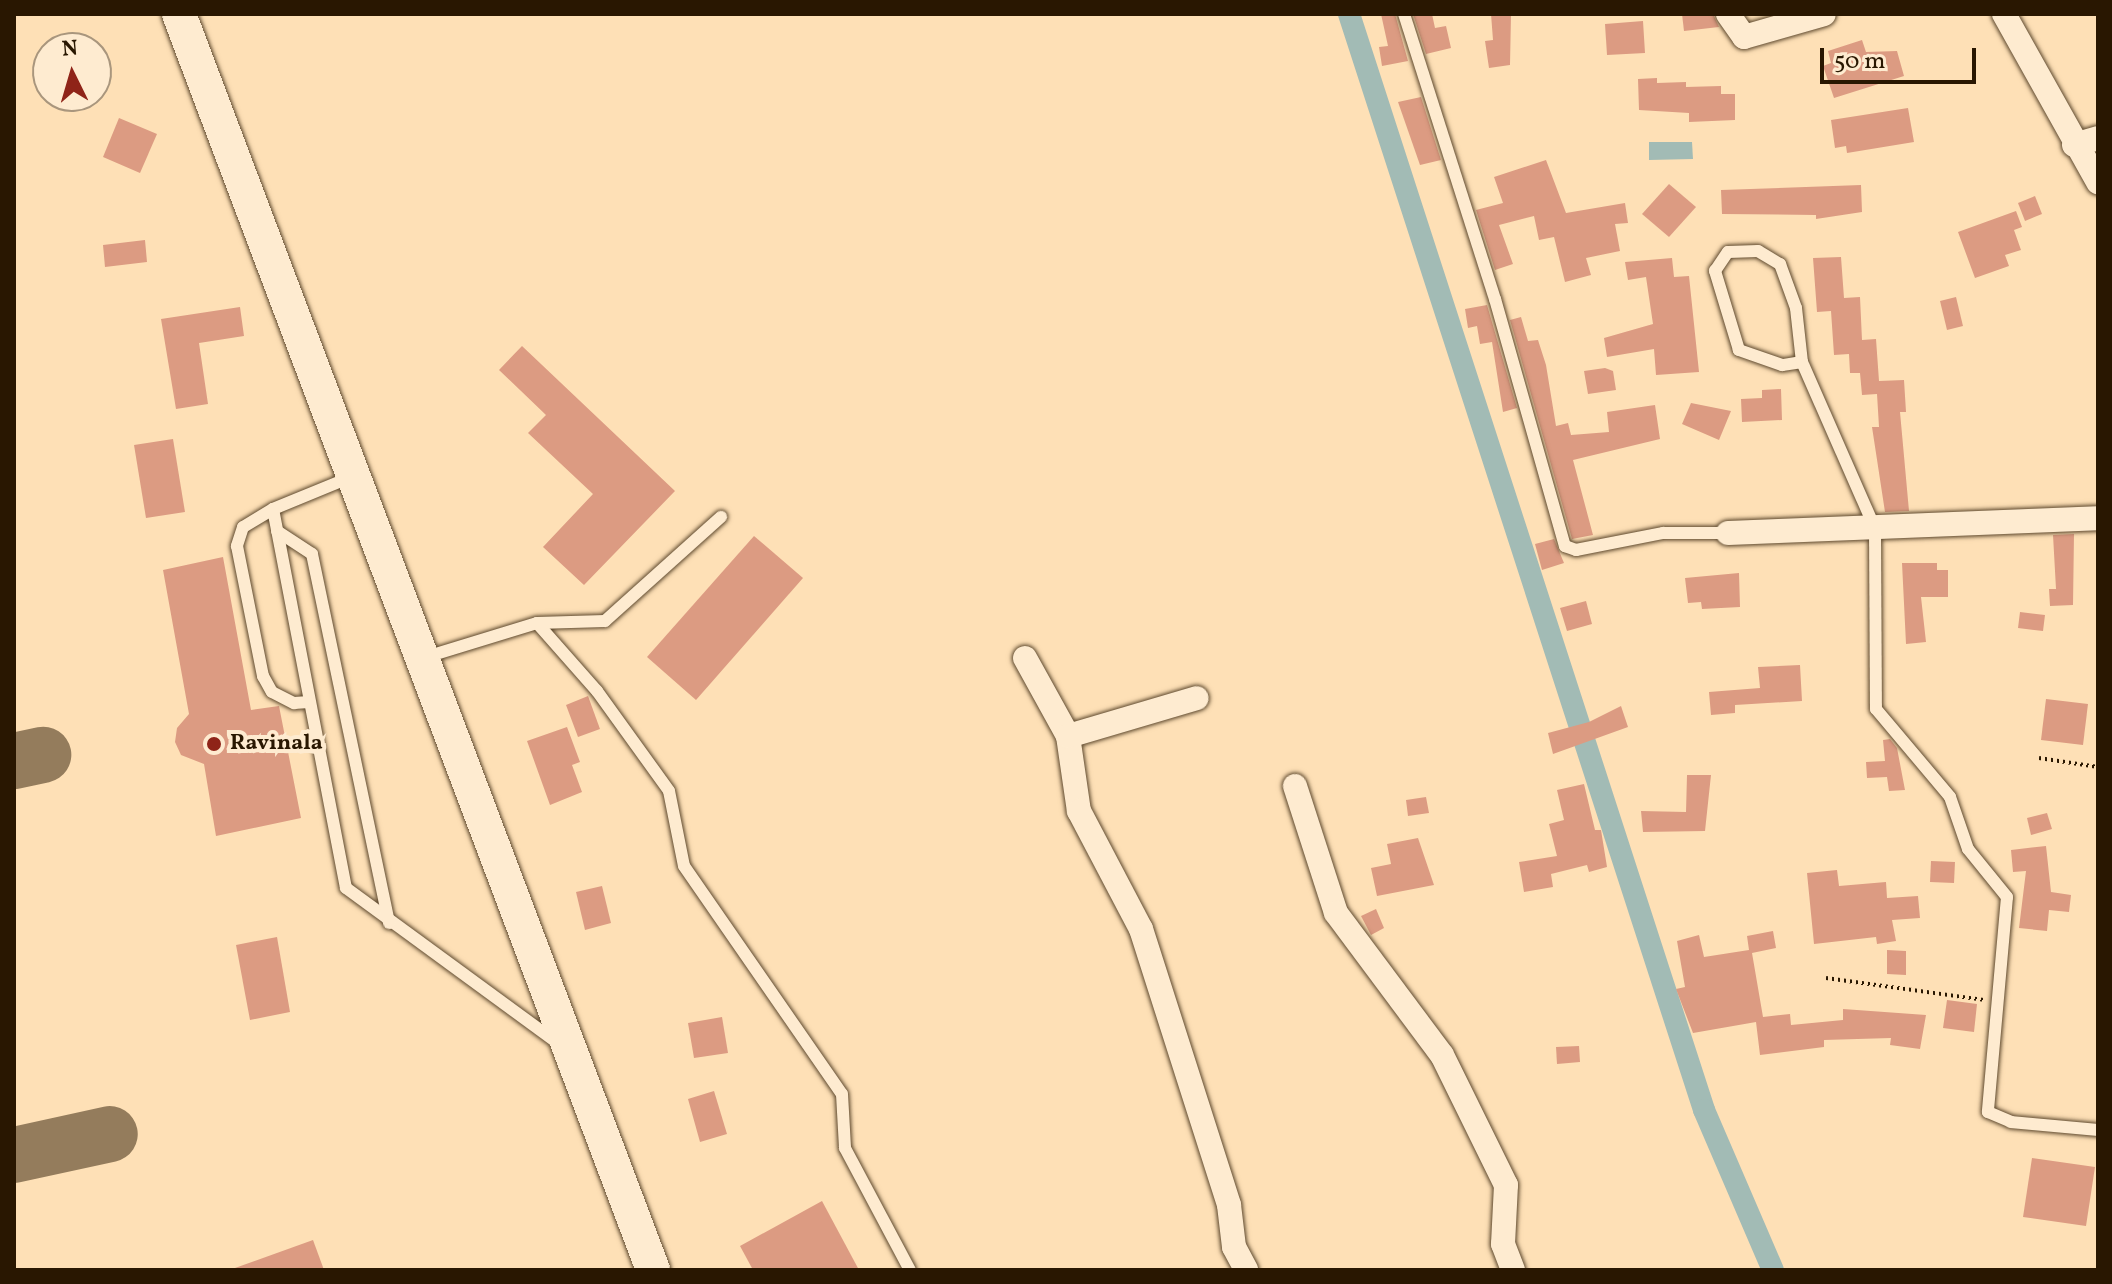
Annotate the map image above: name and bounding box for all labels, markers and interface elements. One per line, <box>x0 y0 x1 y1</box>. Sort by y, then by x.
north arrow <box>32 32 112 112</box>
scale bar <box>1824 32 1980 82</box>
text: N <box>61 33 79 66</box>
text: 50 m <box>1834 45 1886 79</box>
place label: Ravinala <box>230 731 323 757</box>
marker: Ravinala <box>205 735 223 753</box>

